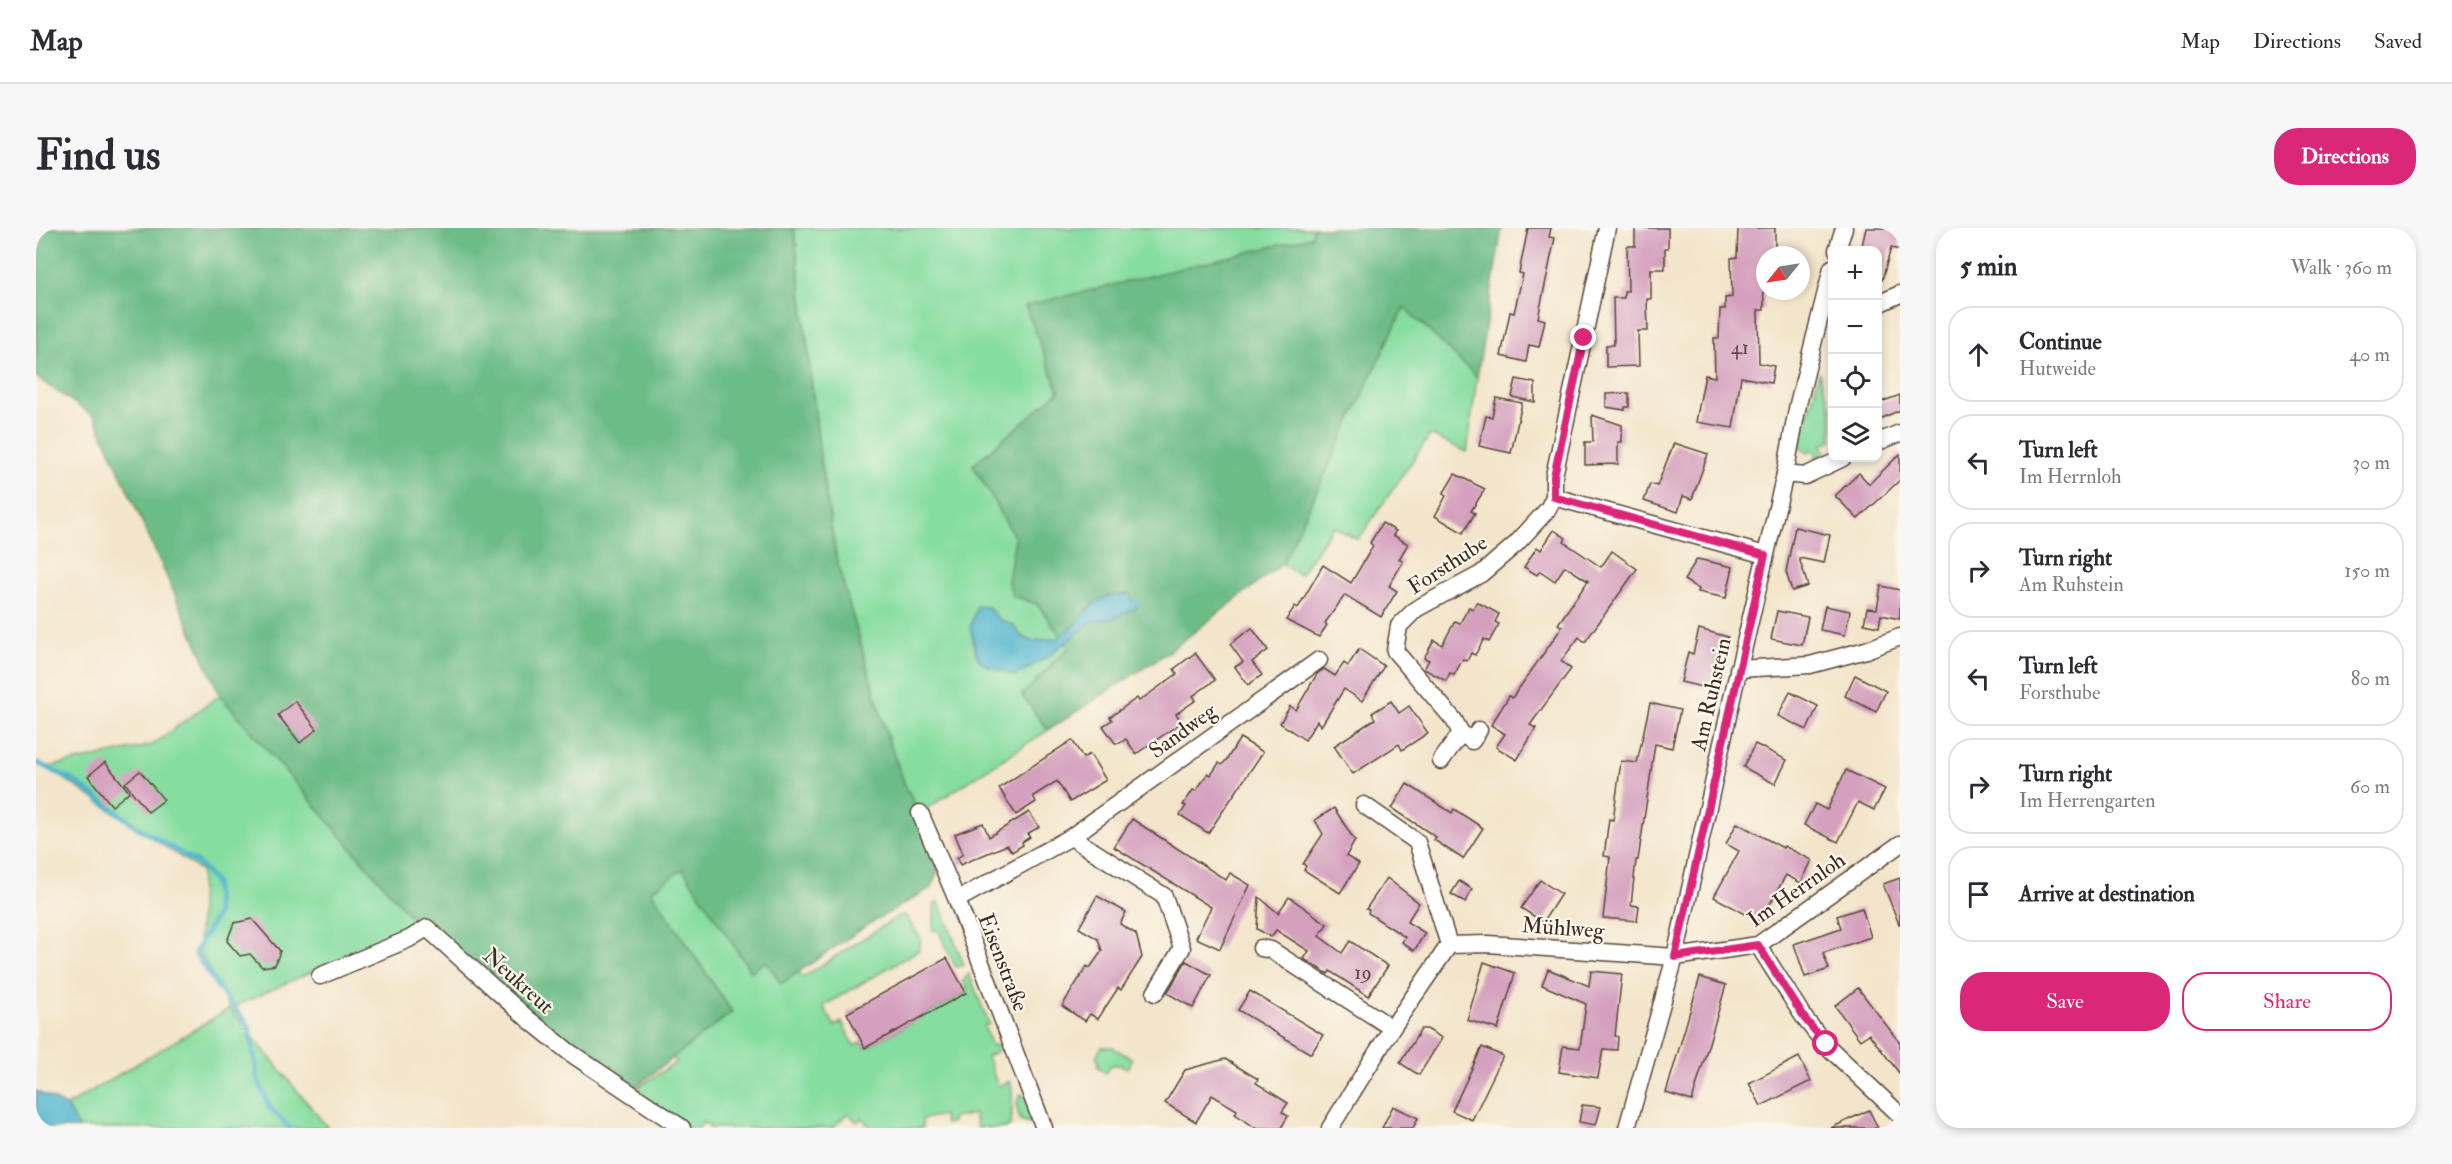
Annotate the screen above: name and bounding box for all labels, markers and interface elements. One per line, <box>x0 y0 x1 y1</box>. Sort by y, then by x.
text: Map <box>30 24 83 59</box>
text: Map <box>2180 28 2220 55</box>
text: Directions <box>2253 28 2341 55</box>
text: Saved <box>2374 28 2422 55</box>
button: Directions <box>2274 128 2416 185</box>
text: Find us <box>36 130 160 182</box>
north arrow <box>1756 246 1810 300</box>
map controls <box>1828 246 1882 462</box>
button: + <box>1828 246 1882 300</box>
text: 5 min <box>1960 251 2017 283</box>
text: Walk · 360 m <box>2290 255 2392 280</box>
button: − <box>1828 300 1882 354</box>
route end <box>1570 324 1596 350</box>
text: Continue <box>2019 328 2102 356</box>
house number: 41 <box>1731 335 1749 360</box>
icon: ahead <box>1962 338 1995 371</box>
text: 40 m <box>2349 342 2390 367</box>
button: locate <box>1828 354 1882 408</box>
text: Hutweide <box>2019 356 2096 381</box>
button: layers <box>1828 408 1882 462</box>
text: Turn left <box>2019 436 2098 464</box>
icon: left <box>1962 446 1995 479</box>
text: 30 m <box>2352 450 2390 475</box>
text: Im Herrnloh <box>2019 464 2122 489</box>
street label: Forsthube <box>1402 529 1493 601</box>
text: Turn right <box>2019 544 2112 572</box>
icon: right <box>1962 554 1995 587</box>
text: 150 m <box>2344 558 2390 583</box>
text: Am Ruhstein <box>2019 572 2124 597</box>
street label: Am Ruhstein <box>1684 635 1738 754</box>
text: Turn left <box>2019 652 2098 680</box>
icon: left <box>1962 662 1995 695</box>
text: 80 m <box>2351 666 2390 691</box>
text: Forsthube <box>2019 680 2100 705</box>
street label: Sandweg <box>1143 696 1223 765</box>
text: Turn right <box>2019 760 2112 788</box>
icon: right <box>1962 770 1995 803</box>
text: 60 m <box>2350 774 2390 799</box>
text: Im Herrengarten <box>2019 788 2156 813</box>
street label: Im Herrnloh <box>1742 846 1851 934</box>
icon: arrive <box>1962 878 1995 911</box>
text: Arrive at destination <box>2019 880 2195 908</box>
street label: Eisenstraße <box>972 909 1035 1015</box>
street label: Mühlweg <box>1521 911 1606 945</box>
street label: Neukreut <box>477 942 560 1020</box>
house number: 19 <box>1354 960 1372 985</box>
button: Save <box>1960 972 2170 1031</box>
button: Share <box>2182 972 2392 1031</box>
route start <box>1812 1030 1838 1056</box>

